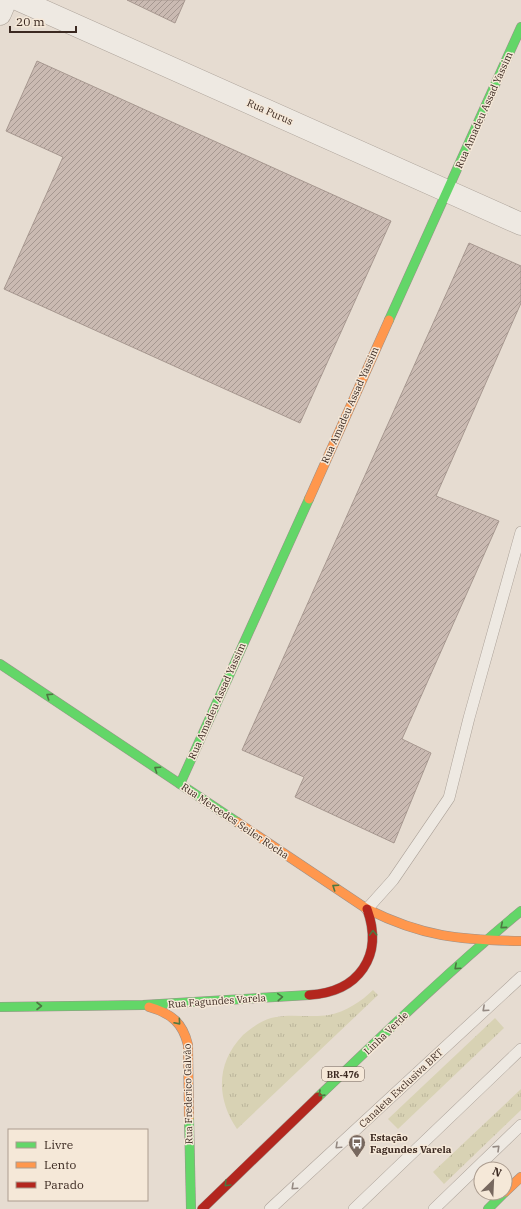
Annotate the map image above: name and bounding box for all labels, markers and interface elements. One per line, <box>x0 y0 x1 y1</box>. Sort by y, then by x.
scale bar <box>10 8 76 34</box>
text: 20 m <box>16 14 45 29</box>
street label: Rua Amadeu Assad Yassim <box>452 49 516 170</box>
street label: Rua Purus <box>245 96 295 128</box>
street label: Rua Amadeu Assad Yassim <box>318 344 382 465</box>
street label: Rua Amadeu Assad Yassim <box>185 640 249 761</box>
one-way arrow <box>46 693 53 701</box>
one-way arrow <box>154 766 161 773</box>
street label: Rua Mercedes Seiler Rocha <box>179 780 292 862</box>
one-way arrow <box>332 884 339 892</box>
one-way arrow <box>501 921 508 928</box>
one-way arrow <box>368 930 377 936</box>
one-way arrow <box>454 962 462 970</box>
street label: Rua Fagundes Varela <box>168 991 267 1011</box>
one-way arrow <box>277 992 283 1001</box>
one-way arrow <box>36 1002 42 1010</box>
one-way arrow <box>482 1004 490 1012</box>
street label: Linha Verde <box>361 1009 411 1057</box>
one-way arrow <box>173 1017 180 1024</box>
street label: Rua Frederico Galvão <box>181 1043 195 1144</box>
street label: Canaleta Exclusiva BRT <box>356 1045 446 1130</box>
road number: BR-476 <box>322 1067 364 1081</box>
one-way arrow <box>318 1089 326 1097</box>
legend <box>8 1129 148 1201</box>
place label: Estação Fagundes Varela <box>370 1131 452 1156</box>
bus stop icon: Estação Fagundes Varela <box>347 1133 367 1158</box>
text: Livre <box>44 1137 73 1152</box>
one-way arrow <box>335 1141 343 1149</box>
one-way arrow <box>492 1146 500 1153</box>
text: Lento <box>44 1157 76 1172</box>
north arrow <box>473 1161 513 1201</box>
text: N <box>490 1164 504 1180</box>
text: Parado <box>44 1177 84 1192</box>
one-way arrow <box>224 1179 232 1187</box>
one-way arrow <box>291 1182 299 1190</box>

